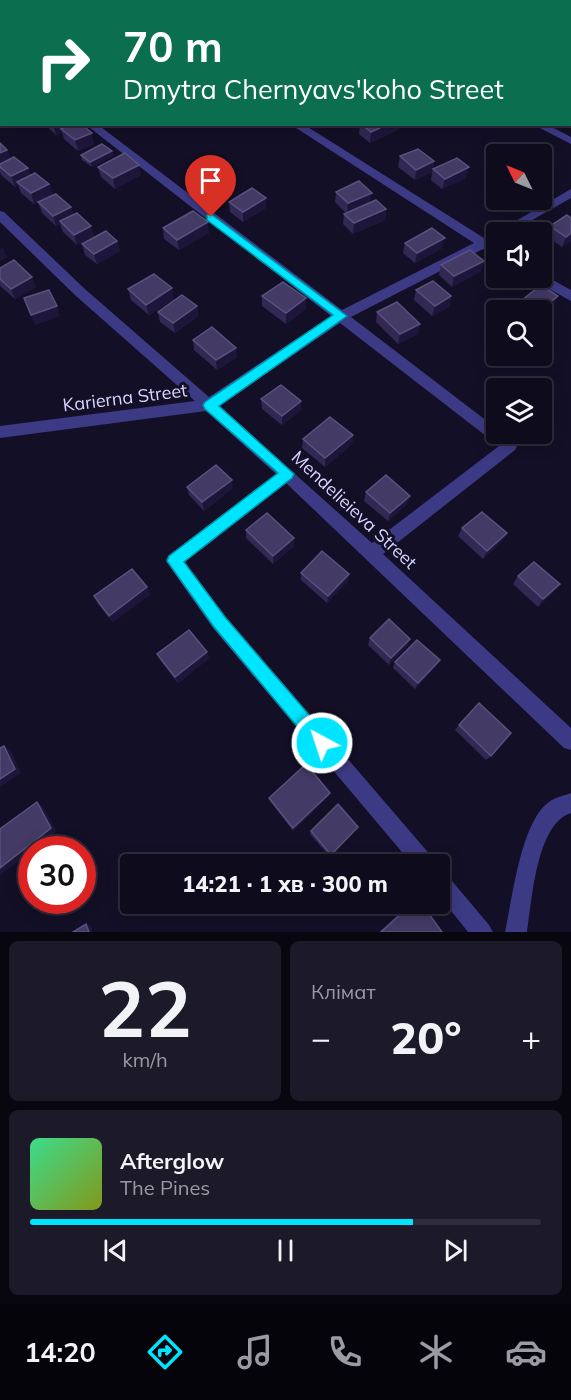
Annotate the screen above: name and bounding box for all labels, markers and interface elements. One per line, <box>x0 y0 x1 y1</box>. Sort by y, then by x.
text: 70 m <box>123 20 223 73</box>
icon: right <box>24 24 102 102</box>
text: Dmytra Chernyavs'koho Street <box>123 72 504 106</box>
north arrow <box>486 144 552 210</box>
map controls <box>486 144 552 444</box>
pin <box>185 155 236 217</box>
icon: arrive <box>194 164 227 197</box>
button: sound <box>486 222 552 288</box>
button: search <box>486 300 552 366</box>
street label: Karierna Street <box>61 378 188 417</box>
button: layers <box>486 378 552 444</box>
street label: Mendelieieva Street <box>287 446 422 574</box>
position arrow <box>290 711 354 775</box>
speed limit sign: 30 <box>18 836 96 914</box>
text: 14:21 · 1 хв · 300 m <box>182 870 388 898</box>
text: 22 <box>98 959 192 1057</box>
text: Клімат <box>311 979 376 1004</box>
text: 20° <box>390 1009 462 1065</box>
text: − <box>311 1017 331 1058</box>
text: + <box>521 1017 541 1058</box>
text: km/h <box>122 1047 168 1072</box>
text: Afterglow <box>120 1147 224 1175</box>
text: The Pines <box>120 1175 210 1200</box>
icon: previous <box>99 1234 132 1267</box>
icon: pause <box>269 1234 302 1267</box>
icon: next <box>439 1234 472 1267</box>
icon: directions <box>144 1331 186 1373</box>
icon: music <box>234 1331 276 1373</box>
icon: phone <box>324 1331 366 1373</box>
icon: climate <box>415 1331 457 1373</box>
icon: car <box>505 1331 547 1373</box>
text: 14:20 <box>24 1335 96 1369</box>

